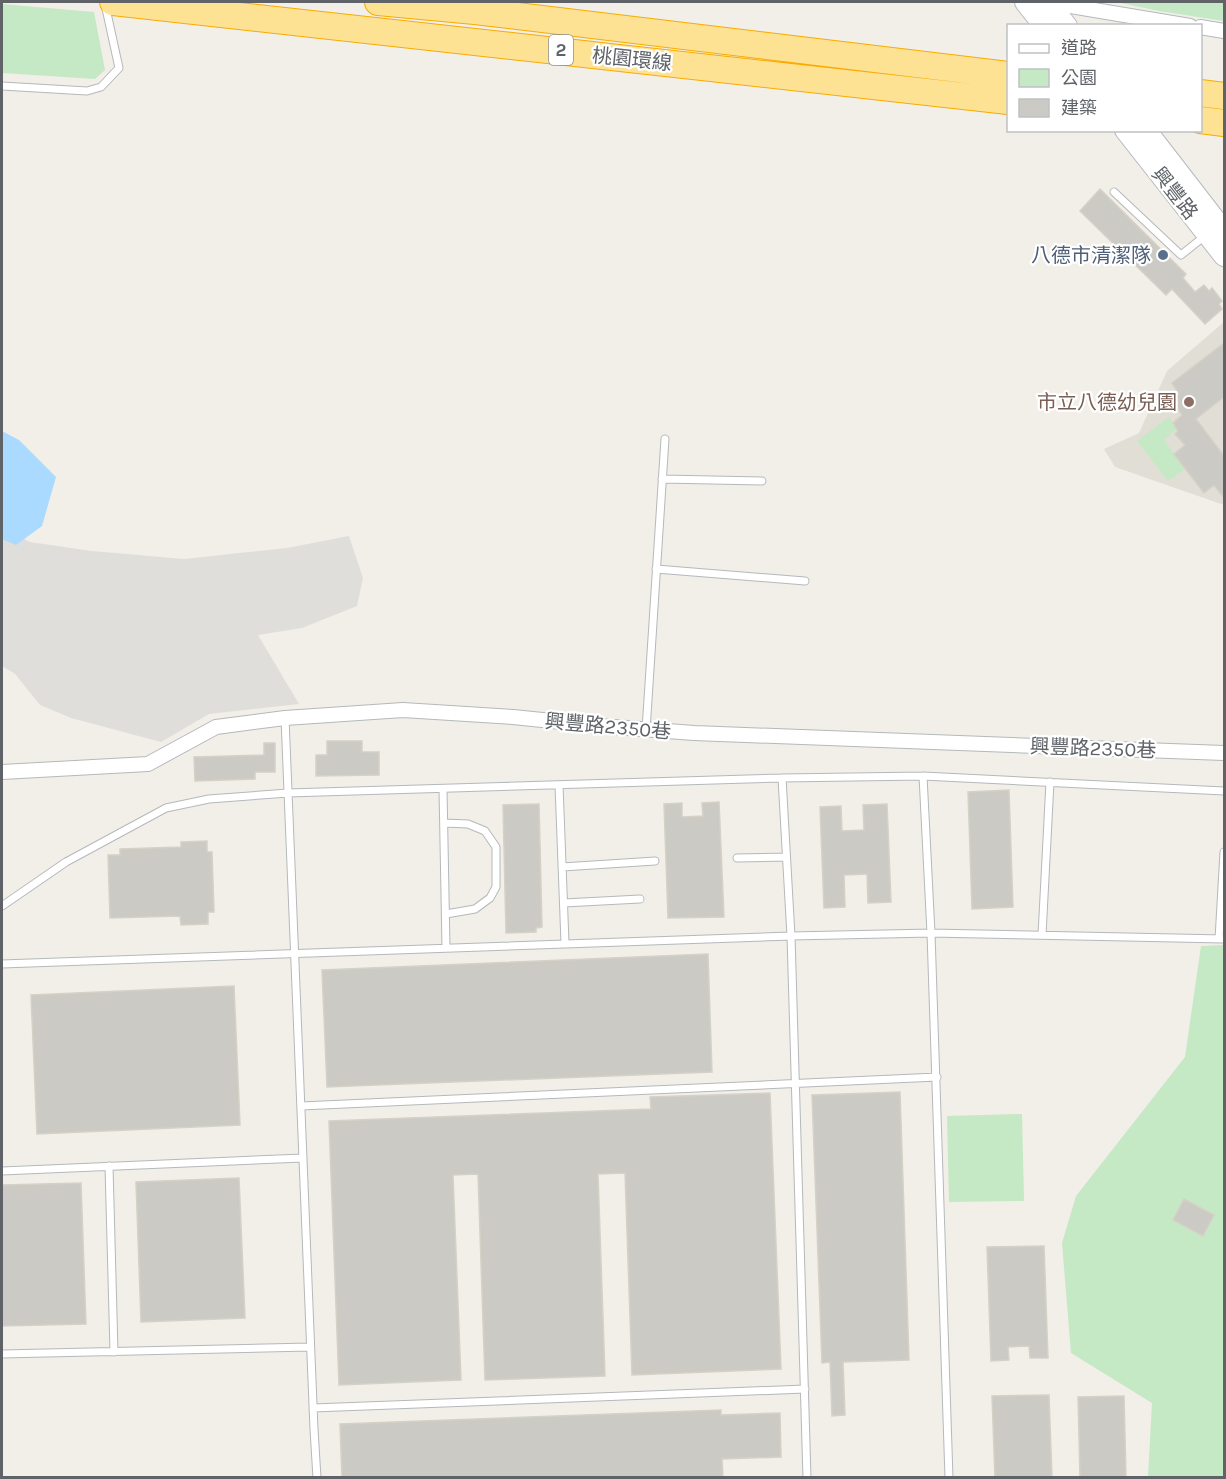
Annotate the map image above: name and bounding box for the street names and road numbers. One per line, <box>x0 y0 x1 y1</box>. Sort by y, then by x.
road number: 2 <box>549 35 573 65</box>
street label: 桃園環線 <box>591 44 673 75</box>
street label: 興豐路 <box>1147 163 1202 224</box>
street label: 興豐路2350巷 <box>544 710 672 743</box>
street label: 興豐路2350巷 <box>1029 735 1157 762</box>

